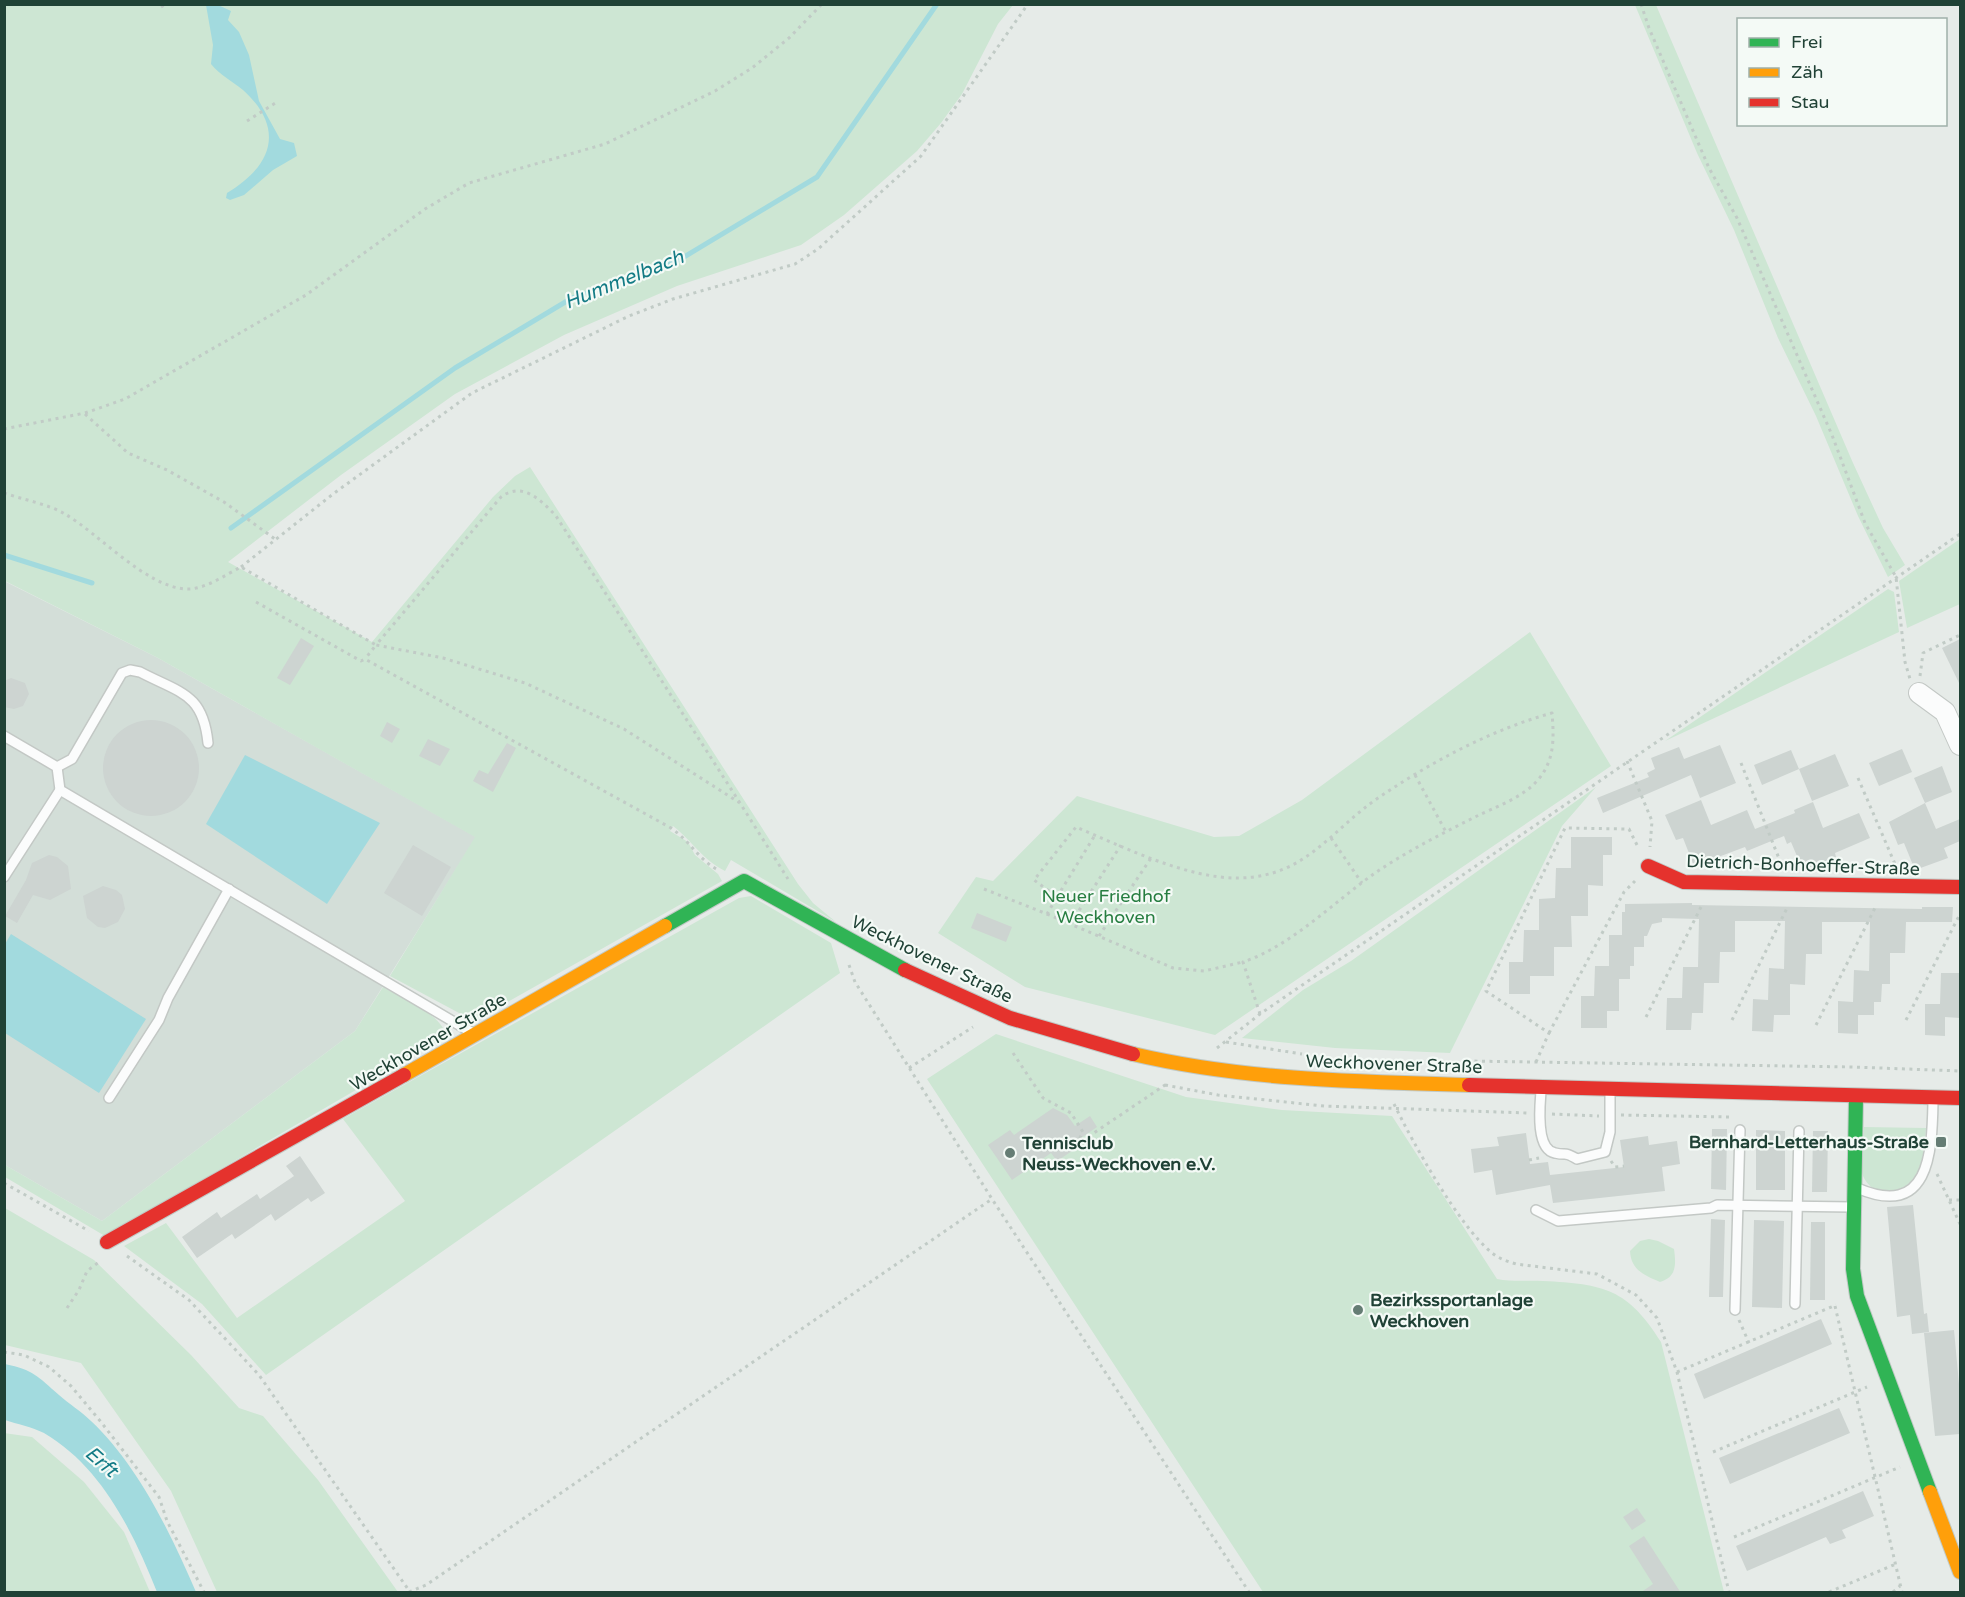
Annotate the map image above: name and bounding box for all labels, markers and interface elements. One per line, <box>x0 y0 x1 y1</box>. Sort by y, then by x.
legend <box>1737 18 1947 126</box>
text: Frei <box>1791 31 1823 53</box>
text: Zäh <box>1791 61 1824 83</box>
text: Stau <box>1791 91 1830 113</box>
water label: Hummelbach <box>561 245 688 315</box>
street label: Dietrich-Bonhoeffer-Straße <box>1686 850 1920 880</box>
park label: Neuer Friedhof Weckhoven <box>1041 885 1171 928</box>
street label: Weckhovener Straße <box>848 910 1016 1008</box>
street label: Weckhovener Straße <box>346 988 510 1096</box>
street label: Weckhovener Straße <box>1305 1050 1483 1078</box>
place label: Bernhard-Letterhaus-Straße <box>1689 1131 1929 1153</box>
place label: Tennisclub Neuss-Weckhoven e.V. <box>1021 1132 1216 1175</box>
marker: Bernhard-Letterhaus-Straße <box>1934 1135 1948 1149</box>
marker: Tennisclub Neuss-Weckhoven e.V. <box>1003 1146 1017 1160</box>
place label: Bezirkssportanlage Weckhoven <box>1370 1289 1533 1332</box>
marker: Bezirkssportanlage Weckhoven <box>1351 1303 1365 1317</box>
water label: Erft <box>80 1441 124 1484</box>

